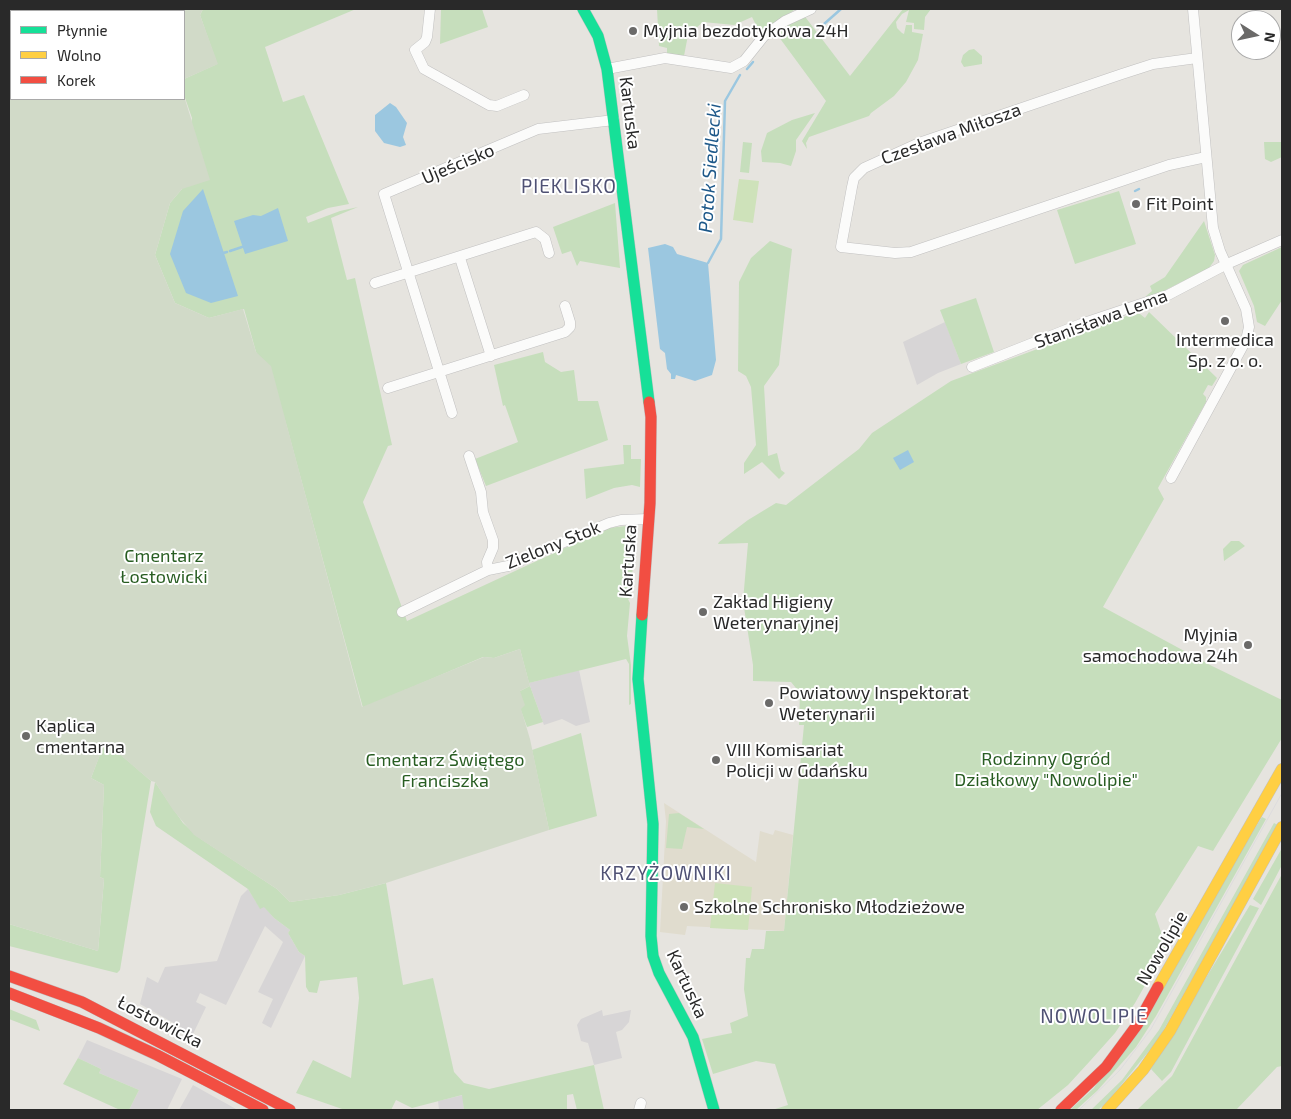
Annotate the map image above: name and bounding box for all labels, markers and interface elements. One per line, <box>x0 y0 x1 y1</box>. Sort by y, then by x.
legend <box>10 10 185 100</box>
north arrow <box>1231 10 1281 60</box>
place label: Myjnia bezdotykowa 24H <box>643 20 849 42</box>
text: Płynnie <box>57 21 108 39</box>
marker: Myjnia bezdotykowa 24H <box>627 25 639 37</box>
text: N <box>1261 31 1280 44</box>
text: Wolno <box>57 46 101 64</box>
text: Korek <box>57 71 96 89</box>
street label: Kartuska <box>615 75 645 151</box>
street label: Czesława Miłosza <box>878 99 1024 169</box>
water label: Potok Siedlecki <box>694 102 726 234</box>
street label: Ujeścisko <box>418 139 498 189</box>
district label: PIEKLISKO <box>520 176 618 198</box>
place label: Fit Point <box>1146 193 1214 215</box>
marker: Fit Point <box>1130 198 1142 210</box>
street label: Stanisława Lema <box>1032 285 1170 353</box>
marker: Intermedica Sp. z o. o. <box>1219 315 1231 327</box>
place label: Intermedica Sp. z o. o. <box>1176 329 1274 372</box>
street label: Zielony Stok <box>503 516 603 574</box>
street label: Kartuska <box>615 524 641 598</box>
park label: Cmentarz Łostowicki <box>120 545 208 588</box>
place label: Zakład Higieny Weterynaryjnej <box>713 591 839 634</box>
marker: Zakład Higieny Weterynaryjnej <box>697 606 709 618</box>
place label: Myjnia samochodowa 24h <box>1083 624 1238 666</box>
marker: Myjnia samochodowa 24h <box>1242 639 1254 651</box>
place label: Powiatowy Inspektorat Weterynarii <box>779 682 969 724</box>
marker: Powiatowy Inspektorat Weterynarii <box>763 697 775 709</box>
place label: Kaplica cmentarna <box>36 715 125 758</box>
marker: Kaplica cmentarna <box>20 730 32 742</box>
place label: VIII Komisariat Policji w Gdańsku <box>726 739 868 782</box>
park label: Rodzinny Ogród Działkowy "Nowolipie" <box>954 748 1138 791</box>
park label: Cmentarz Świętego Franciszka <box>366 749 524 792</box>
marker: VIII Komisariat Policji w Gdańsku <box>710 754 722 766</box>
district label: KRZYŻOWNIKI <box>599 863 733 885</box>
place label: Szkolne Schronisko Młodzieżowe <box>694 896 965 918</box>
marker: Szkolne Schronisko Młodzieżowe <box>678 901 690 913</box>
street label: Nowolipie <box>1132 907 1192 989</box>
street label: Kartuska <box>662 946 712 1022</box>
street label: Łostowicka <box>114 991 206 1053</box>
district label: NOWOLIPIE <box>1039 1006 1149 1028</box>

